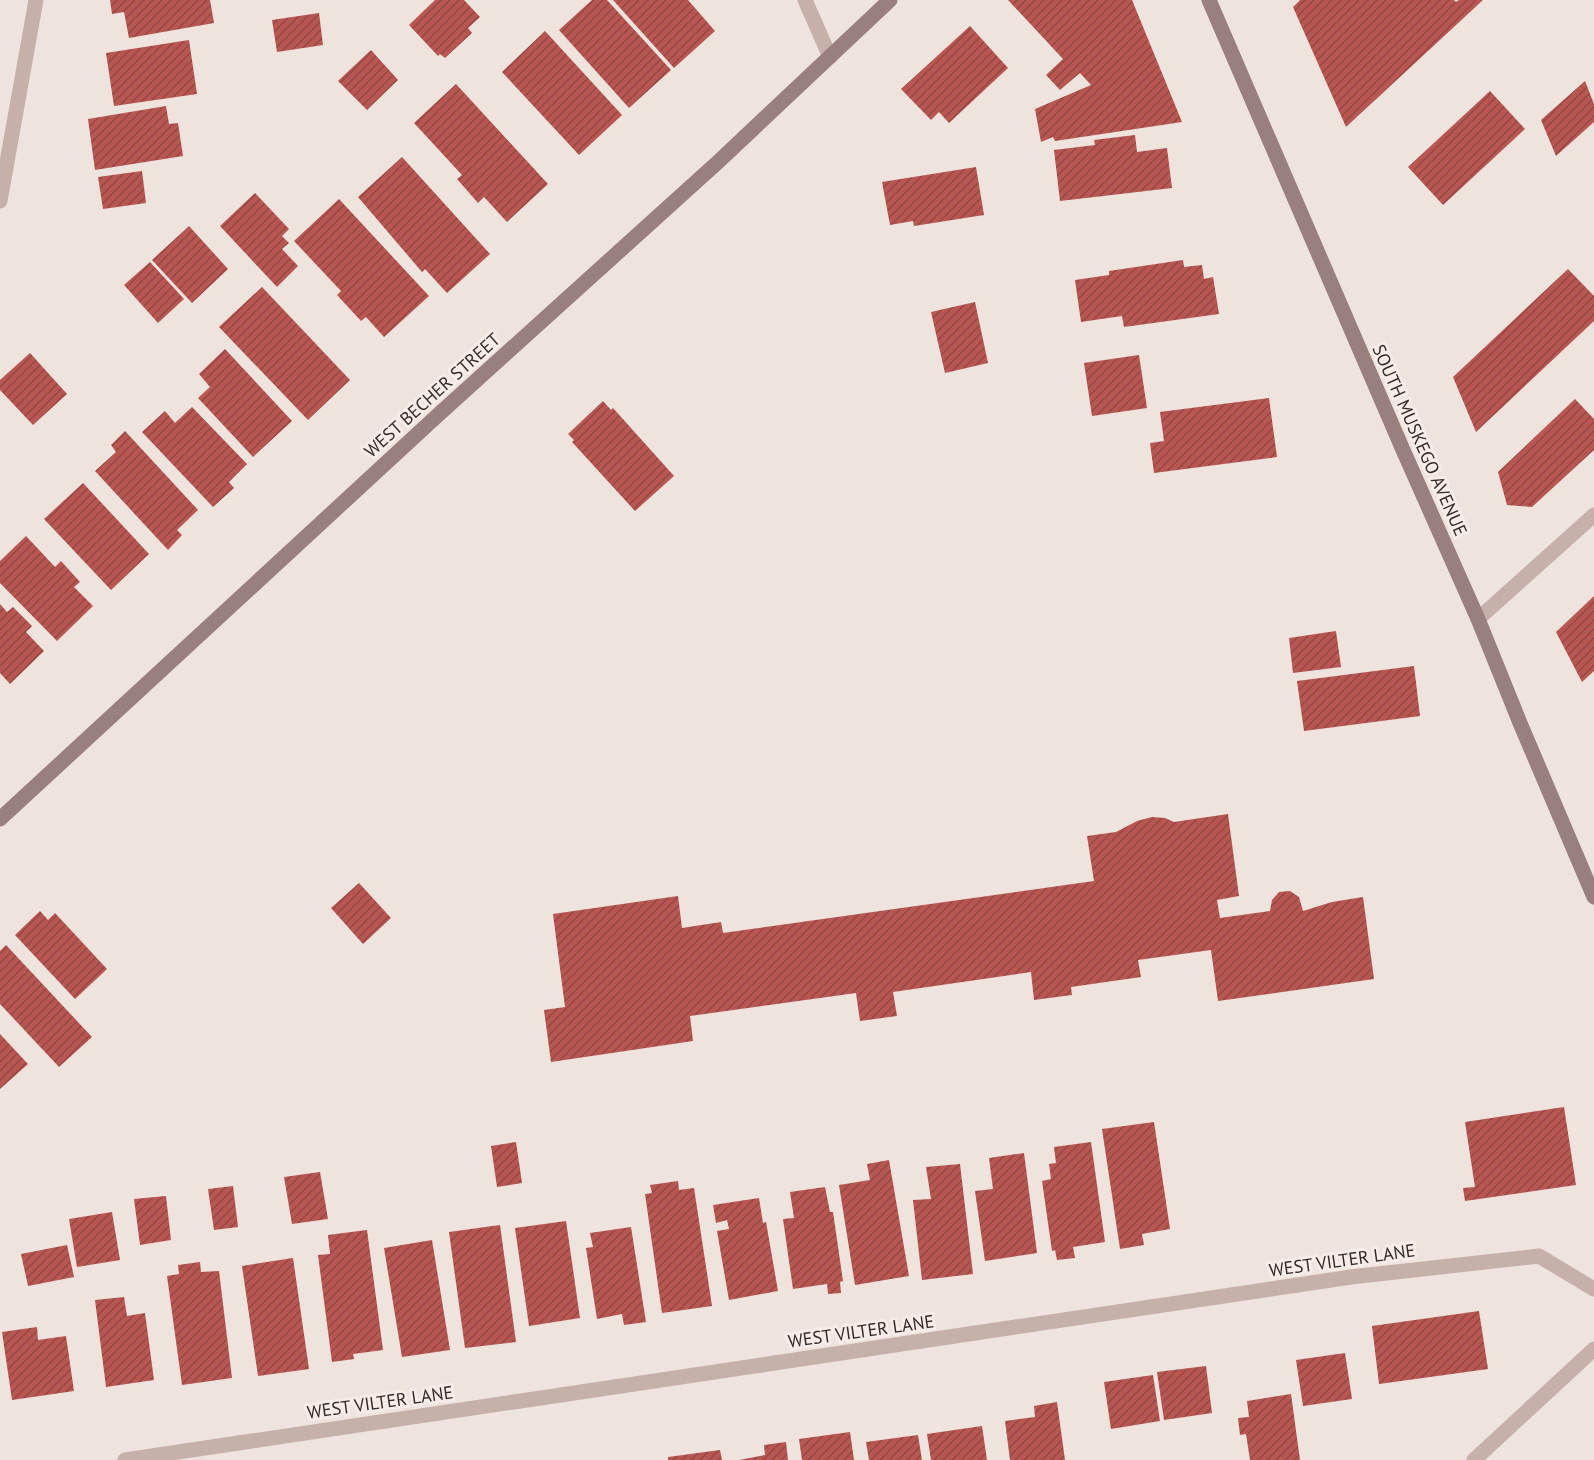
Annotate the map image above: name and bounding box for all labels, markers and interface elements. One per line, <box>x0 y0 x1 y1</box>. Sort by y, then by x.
street label: WEST BECHER STREET <box>359 328 505 462</box>
street label: SOUTH MUSKEGO AVENUE <box>1367 341 1473 539</box>
street label: WEST VILTER LANE <box>1268 1238 1416 1282</box>
street label: WEST VILTER LANE <box>787 1309 935 1353</box>
street label: WEST VILTER LANE <box>306 1380 454 1424</box>

